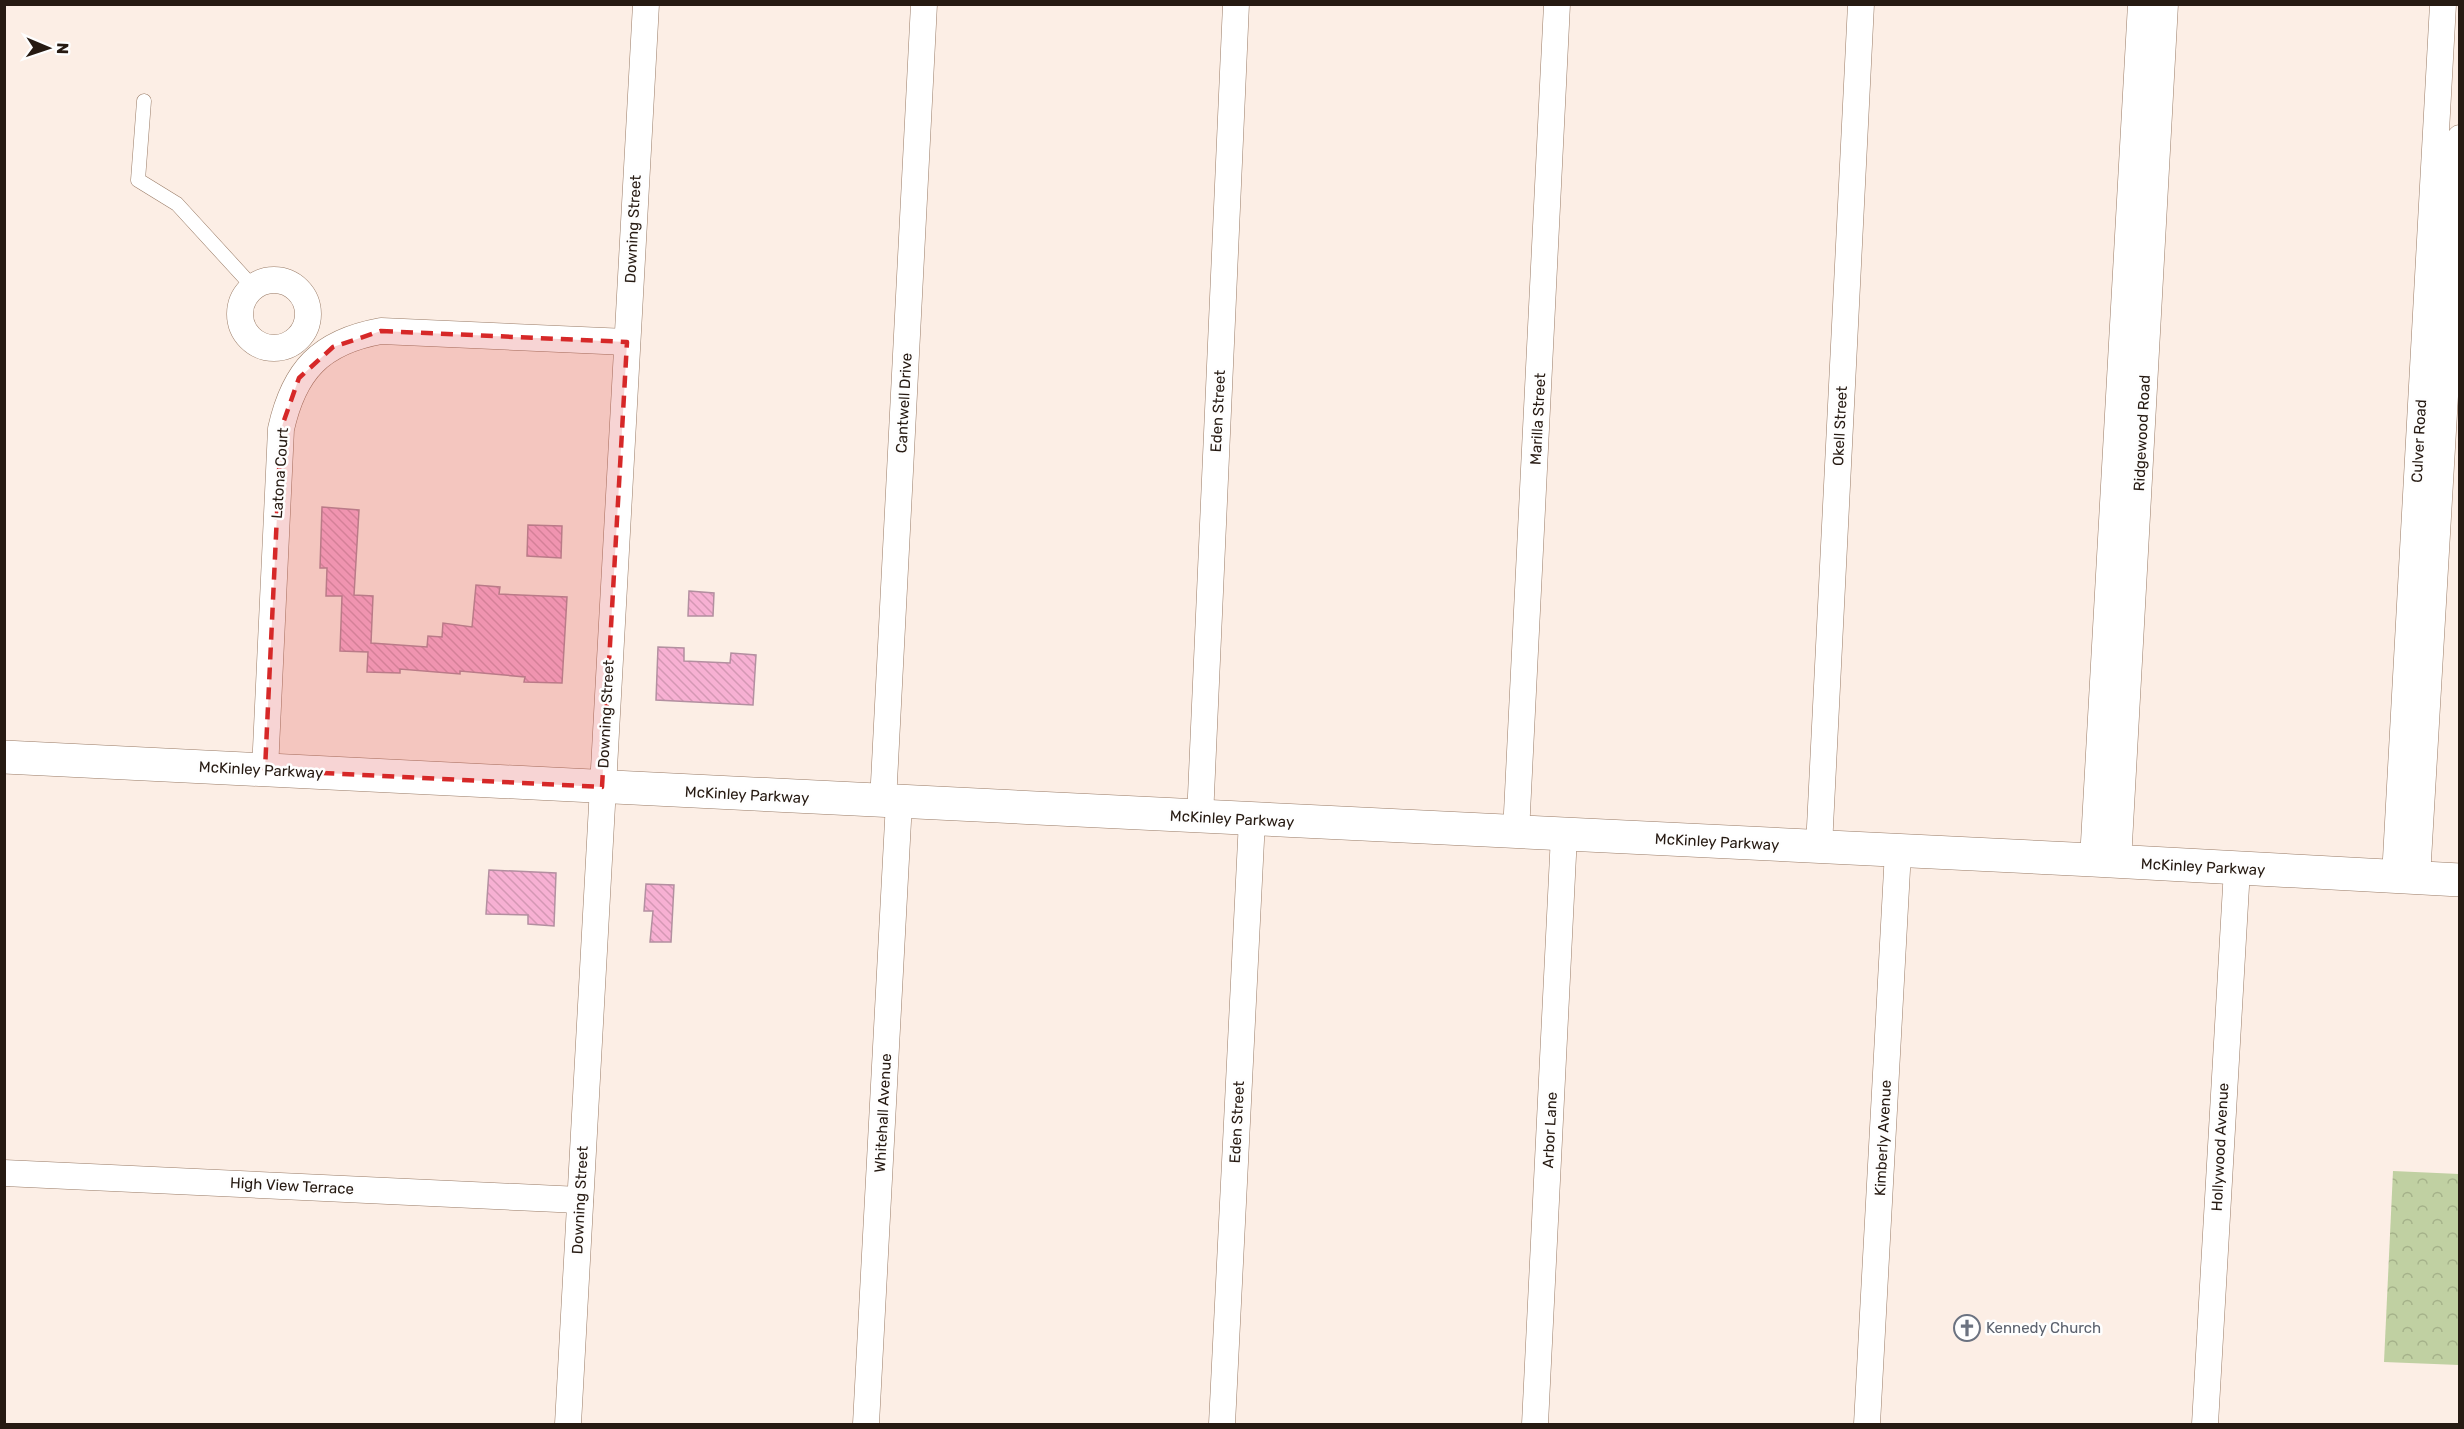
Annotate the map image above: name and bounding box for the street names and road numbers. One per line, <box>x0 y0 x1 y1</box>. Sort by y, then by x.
street label: Downing Street <box>621 174 645 284</box>
street label: Cantwell Drive <box>892 352 916 454</box>
street label: Eden Street <box>1207 369 1229 453</box>
street label: Marilla Street <box>1527 372 1549 465</box>
street label: Ridgewood Road <box>2130 374 2154 492</box>
street label: Okell Street <box>1829 385 1851 467</box>
street label: Culver Road <box>2408 399 2430 483</box>
street label: Latona Court <box>268 427 292 519</box>
street label: Downing Street <box>594 659 618 769</box>
street label: McKinley Parkway <box>198 758 324 782</box>
street label: McKinley Parkway <box>684 783 810 807</box>
street label: McKinley Parkway <box>1169 807 1295 831</box>
street label: McKinley Parkway <box>1654 830 1780 854</box>
street label: McKinley Parkway <box>2140 855 2266 879</box>
street label: Whitehall Avenue <box>871 1053 895 1173</box>
street label: Kimberly Avenue <box>1871 1079 1895 1197</box>
street label: Eden Street <box>1226 1080 1248 1164</box>
street label: Hollywood Avenue <box>2208 1082 2232 1212</box>
street label: Arbor Lane <box>1539 1091 1561 1169</box>
street label: Downing Street <box>568 1145 592 1255</box>
street label: High View Terrace <box>230 1174 354 1198</box>

